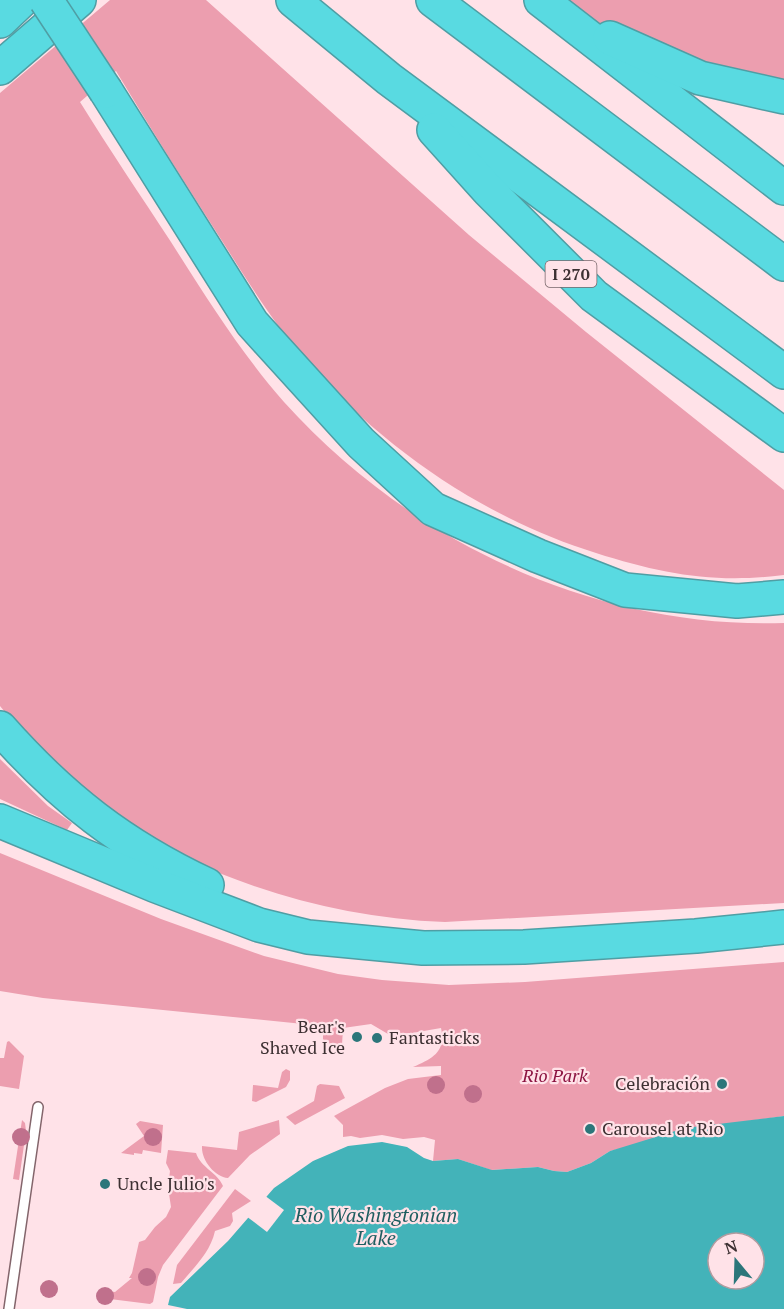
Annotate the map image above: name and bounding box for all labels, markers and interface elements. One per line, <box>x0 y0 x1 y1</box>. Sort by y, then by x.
road number: I 270 <box>546 261 596 287</box>
place label: Bear's Shaved Ice <box>260 1014 345 1059</box>
place label: Fantasticks <box>389 1025 480 1049</box>
marker: Bear's Shaved Ice <box>350 1030 364 1044</box>
marker: Fantasticks <box>370 1031 384 1045</box>
park label: Rio Park <box>521 1063 588 1087</box>
place label: Celebración <box>615 1071 710 1095</box>
marker: Celebración <box>715 1077 729 1091</box>
place label: Carousel at Rio <box>602 1116 724 1140</box>
marker: Carousel at Rio <box>583 1122 597 1136</box>
place label: Uncle Julio's <box>117 1171 215 1195</box>
marker: Uncle Julio's <box>98 1177 112 1191</box>
water label: Rio Washingtonian Lake <box>294 1201 457 1251</box>
north arrow <box>706 1231 766 1291</box>
text: N <box>722 1234 740 1259</box>

